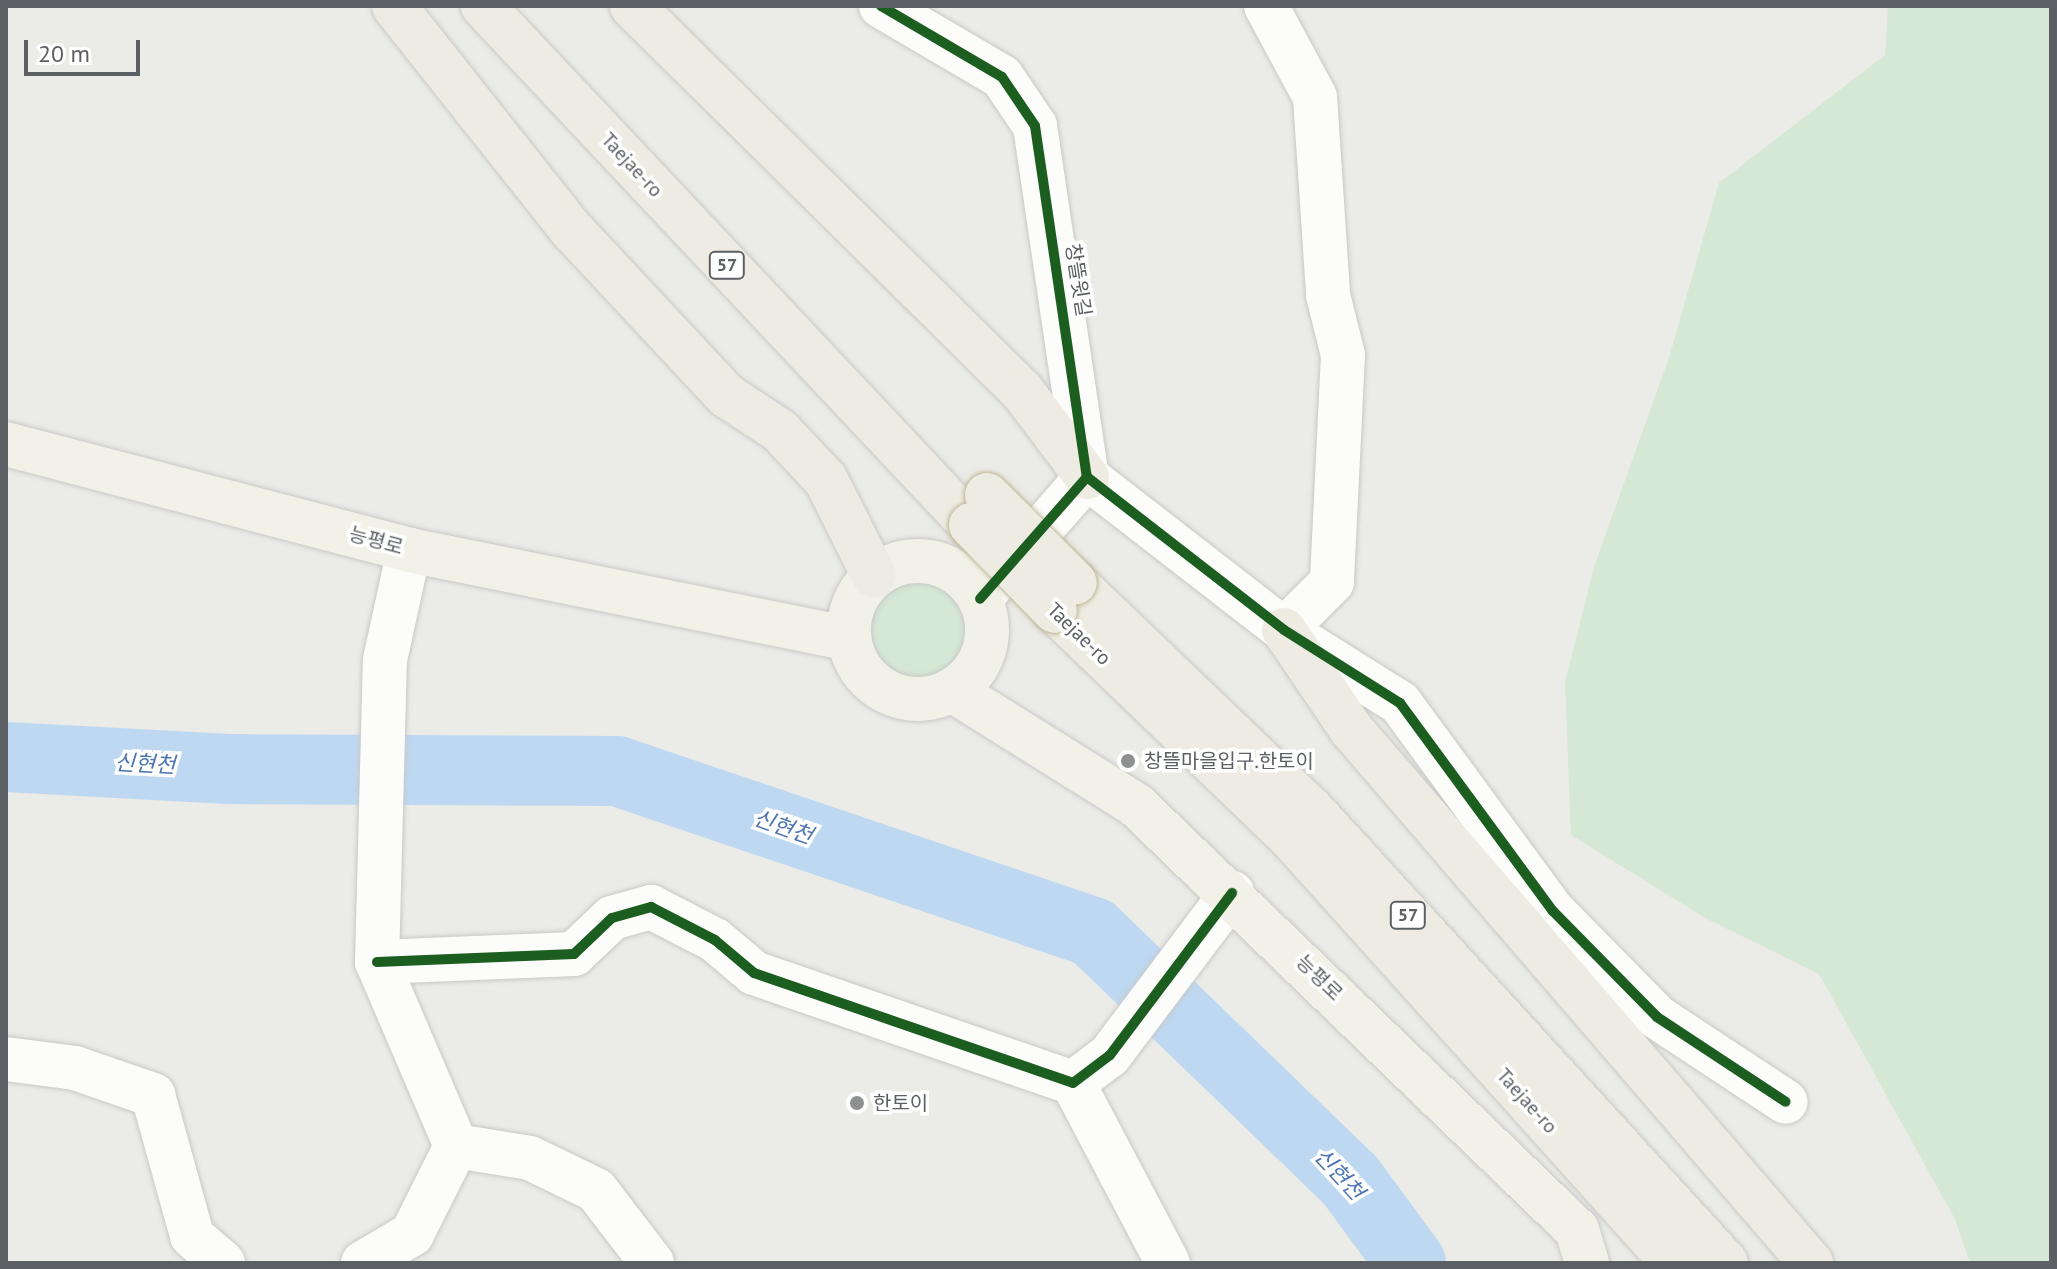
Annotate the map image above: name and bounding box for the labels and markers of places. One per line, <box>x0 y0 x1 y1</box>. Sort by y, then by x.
place label: 창뜰마을입구.한토이 <box>1144 749 1314 773</box>
marker: 창뜰마을입구.한토이 <box>1119 752 1137 770</box>
place label: 한토이 <box>873 1091 928 1115</box>
marker: 한토이 <box>848 1094 866 1112</box>

